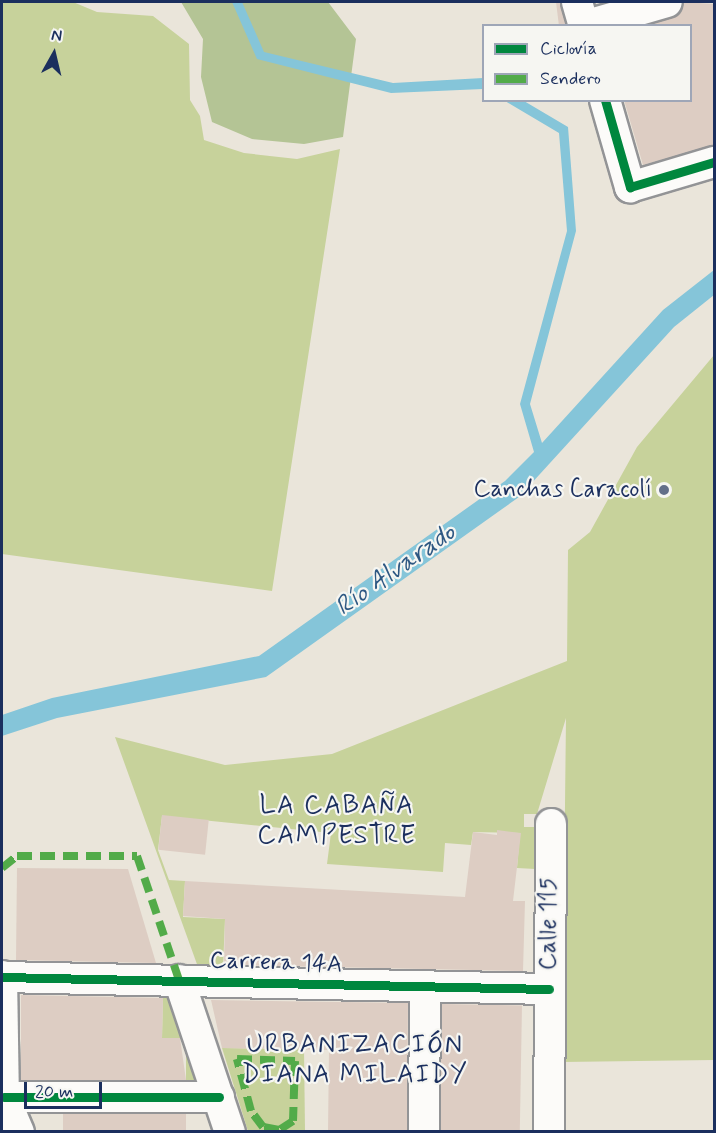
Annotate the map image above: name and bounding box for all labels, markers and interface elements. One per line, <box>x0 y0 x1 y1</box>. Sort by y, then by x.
north arrow <box>24 24 84 84</box>
legend <box>482 24 692 102</box>
text: N <box>50 25 63 47</box>
text: Ciclovía <box>540 37 597 61</box>
text: Sendero <box>540 67 601 91</box>
place label: Canchas Caracolí <box>474 476 652 504</box>
marker: Canchas Caracolí <box>657 483 671 497</box>
water label: Río Alvarado <box>330 518 462 624</box>
district label: LA CABAÑA CAMPESTRE <box>251 791 423 852</box>
street label: Calle 115 <box>535 878 563 970</box>
street label: Carrera 14A <box>209 946 343 980</box>
district label: URBANIZACIÓN DIANA MILAIDY <box>246 1030 464 1092</box>
scale bar <box>27 1070 105 1108</box>
text: 20 m <box>35 1080 73 1104</box>

